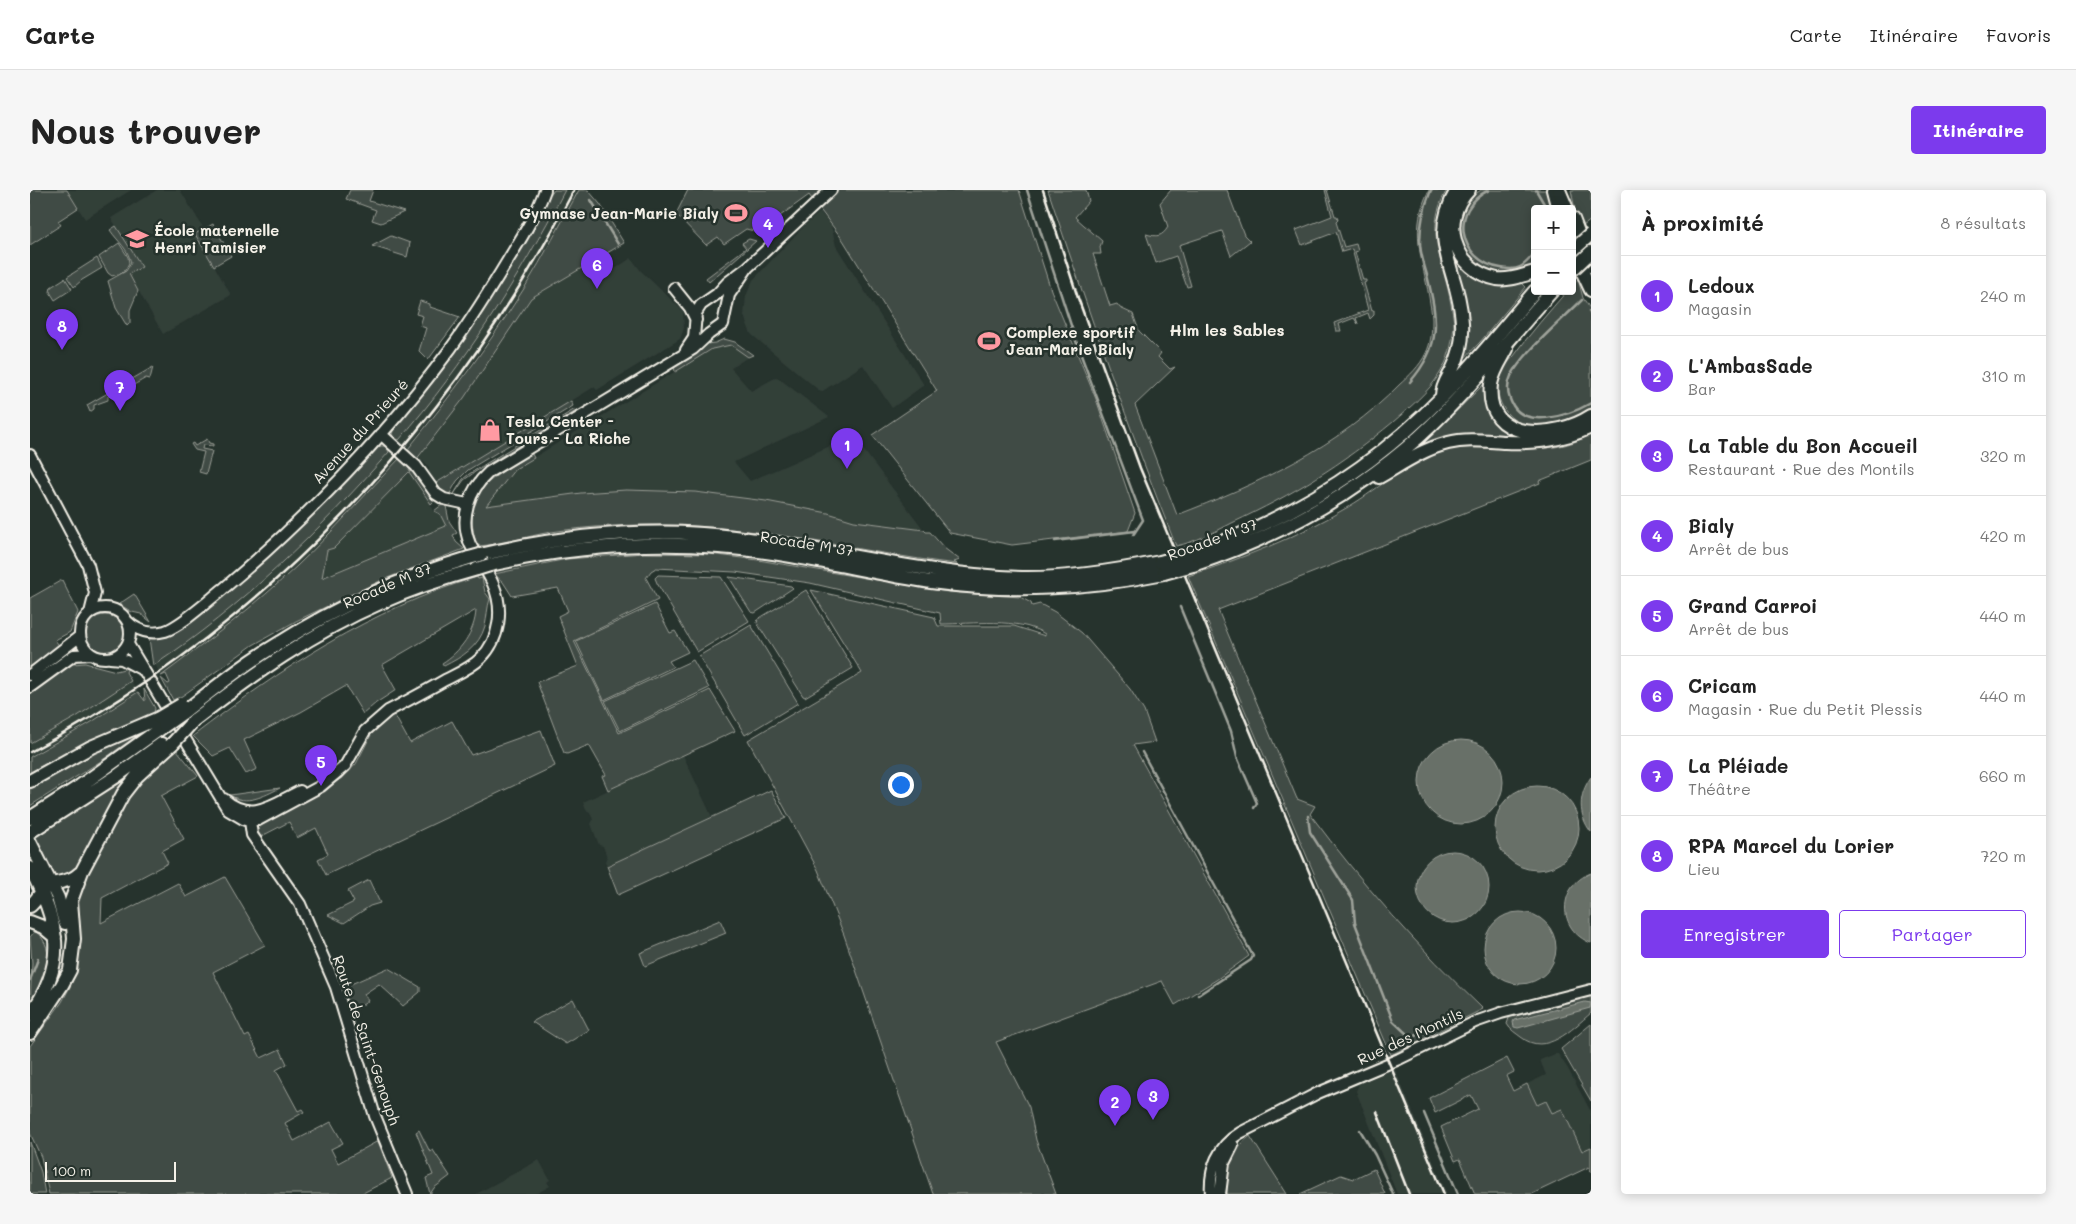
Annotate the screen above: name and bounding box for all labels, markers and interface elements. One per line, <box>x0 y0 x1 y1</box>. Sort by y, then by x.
text: Carte <box>25 19 95 50</box>
text: Carte <box>1790 23 1842 47</box>
text: Itinéraire <box>1870 23 1958 47</box>
text: Favoris <box>1986 23 2051 47</box>
button: Itinéraire <box>1911 106 2046 154</box>
text: Nous trouver <box>30 107 261 153</box>
sports icon: Gymnase Jean-Marie Bialy <box>723 200 749 226</box>
place label: Gymnase Jean-Marie Bialy <box>520 203 719 223</box>
map controls <box>1531 205 1576 295</box>
button: + <box>1531 205 1576 250</box>
pin: 4 <box>752 207 784 248</box>
text: À proximité <box>1641 209 1764 236</box>
text: 8 résultats <box>1941 212 2026 233</box>
place label: École maternelle Henri Tamisier <box>154 220 279 257</box>
school or university icon: École maternelle Henri Tamisier <box>124 226 150 252</box>
pin: 6 <box>581 248 613 289</box>
button: − <box>1531 250 1576 295</box>
text: Ledoux <box>1688 273 1755 298</box>
text: 1 <box>1653 285 1661 306</box>
text: 240 m <box>1980 285 2026 306</box>
text: Magasin <box>1688 298 1752 319</box>
pin: 8 <box>46 309 78 350</box>
district label: Hlm les Sables <box>1169 319 1285 340</box>
place label: Complexe sportif Jean-Marie Bialy <box>1006 322 1135 359</box>
sports icon: Complexe sportif Jean-Marie Bialy <box>976 328 1002 354</box>
text: L'AmbasSade <box>1688 353 1813 378</box>
text: 2 <box>1653 365 1661 386</box>
text: 310 m <box>1982 365 2026 386</box>
pin: 7 <box>104 370 136 411</box>
street label: Avenue du Prieuré <box>307 374 413 488</box>
text: Bar <box>1688 378 1716 399</box>
place label: Tesla Center - Tours - La Riche <box>506 411 631 448</box>
shop icon: Tesla Center - Tours - La Riche <box>477 417 503 443</box>
pin: 1 <box>831 428 863 469</box>
text: La Table du Bon Accueil <box>1688 433 1917 458</box>
text: 3 <box>1652 445 1662 466</box>
text: 320 m <box>1980 445 2026 466</box>
text: Restaurant · Rue des Montils <box>1688 458 1915 479</box>
text: Bialy <box>1688 513 1734 538</box>
street label: Rocade M 37 <box>1164 514 1260 564</box>
text: 4 <box>1652 525 1662 546</box>
text: 420 m <box>1980 525 2026 546</box>
street label: Rocade M 37 <box>759 526 855 560</box>
text: Arrêt de bus <box>1688 538 1789 559</box>
street label: Rocade M 37 <box>340 557 434 613</box>
text: Grand Carroi <box>1688 593 1818 618</box>
text: 5 <box>1652 605 1662 626</box>
text: 440 m <box>1979 605 2026 626</box>
text: Arrêt de bus <box>1688 618 1789 639</box>
text: Cricam <box>1688 673 1757 698</box>
text: 6 <box>1652 685 1662 706</box>
text: 440 m <box>1979 685 2026 706</box>
text: Magasin · Rue du Petit Plessis <box>1688 698 1922 719</box>
pin: 5 <box>305 745 337 786</box>
text: La Pléiade <box>1688 753 1788 778</box>
text: 7 <box>1653 765 1661 786</box>
text: 660 m <box>1979 765 2026 786</box>
your location <box>888 772 914 798</box>
text: Théâtre <box>1688 778 1751 799</box>
text: RPA Marcel du Lorier <box>1688 833 1894 858</box>
text: 8 <box>1652 845 1662 866</box>
text: 720 m <box>1980 845 2026 866</box>
text: Lieu <box>1688 858 1720 879</box>
button: Enregistrer <box>1641 910 1829 958</box>
button: Partager <box>1839 910 2026 958</box>
street label: Route de Saint-Genouph <box>329 953 405 1127</box>
street label: Rue des Montils <box>1354 1003 1466 1069</box>
pin: 3 <box>1137 1079 1169 1120</box>
pin: 2 <box>1099 1085 1131 1126</box>
scale bar <box>45 1159 176 1182</box>
text: 100 m <box>52 1161 91 1180</box>

